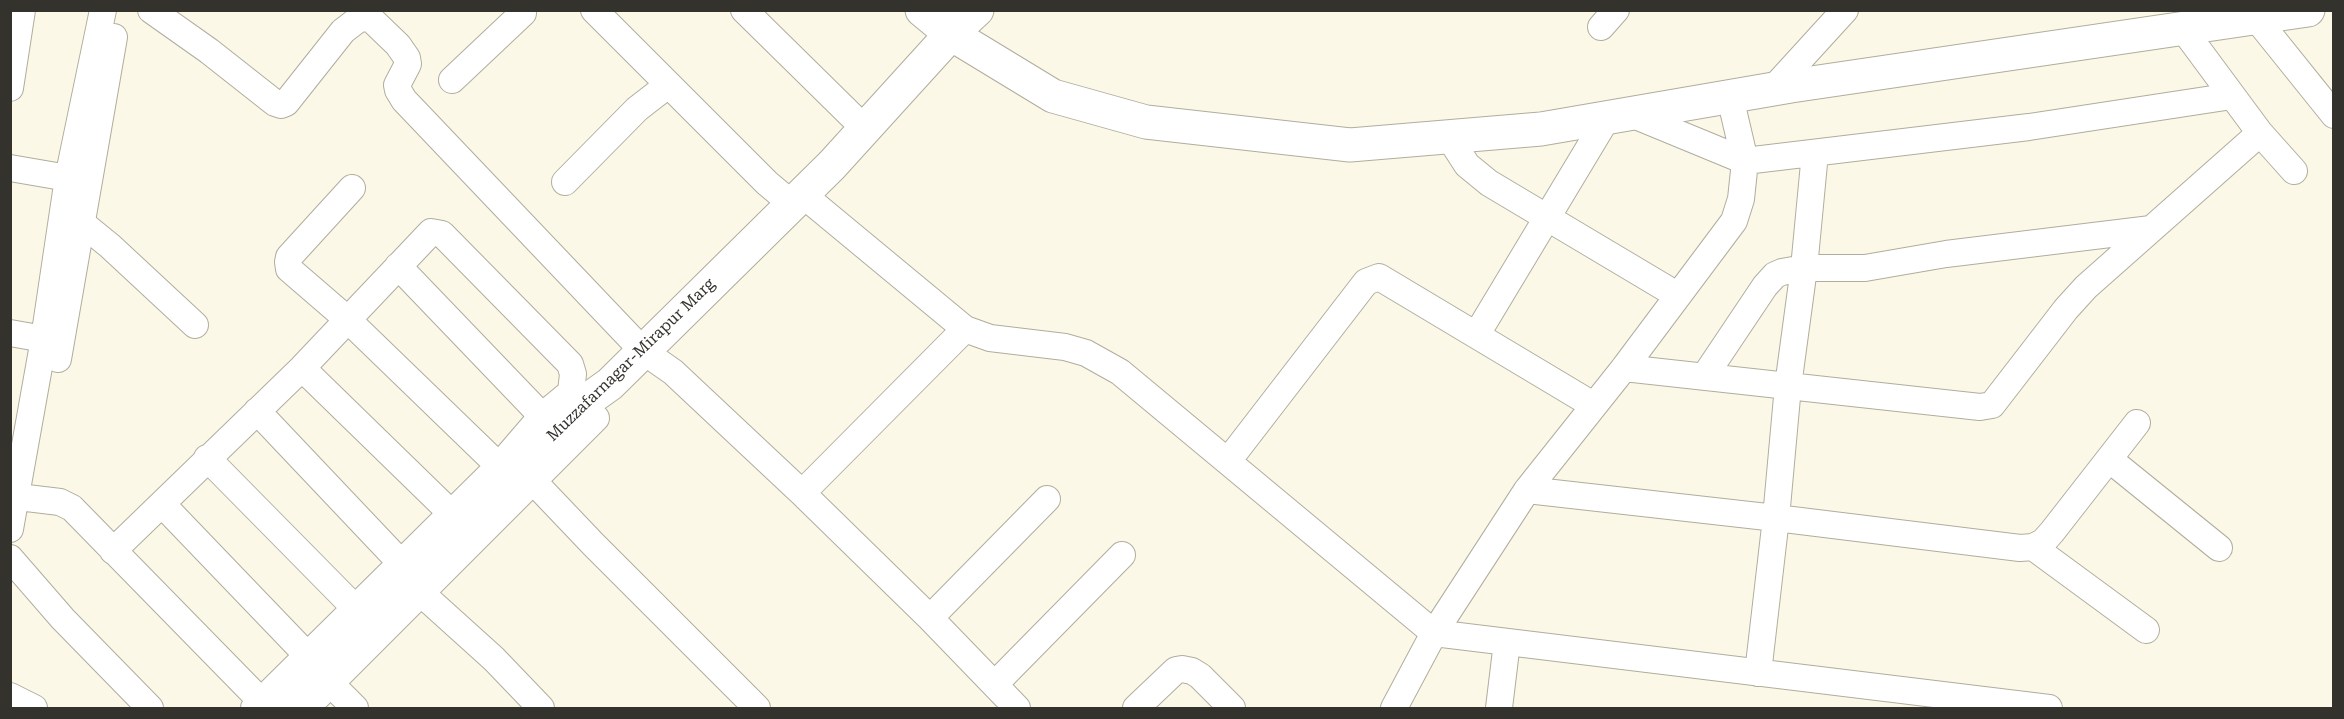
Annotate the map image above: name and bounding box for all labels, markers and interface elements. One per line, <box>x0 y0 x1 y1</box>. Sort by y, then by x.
street label: Muzzafarnagar-Mirapur Marg <box>543 275 719 445</box>

